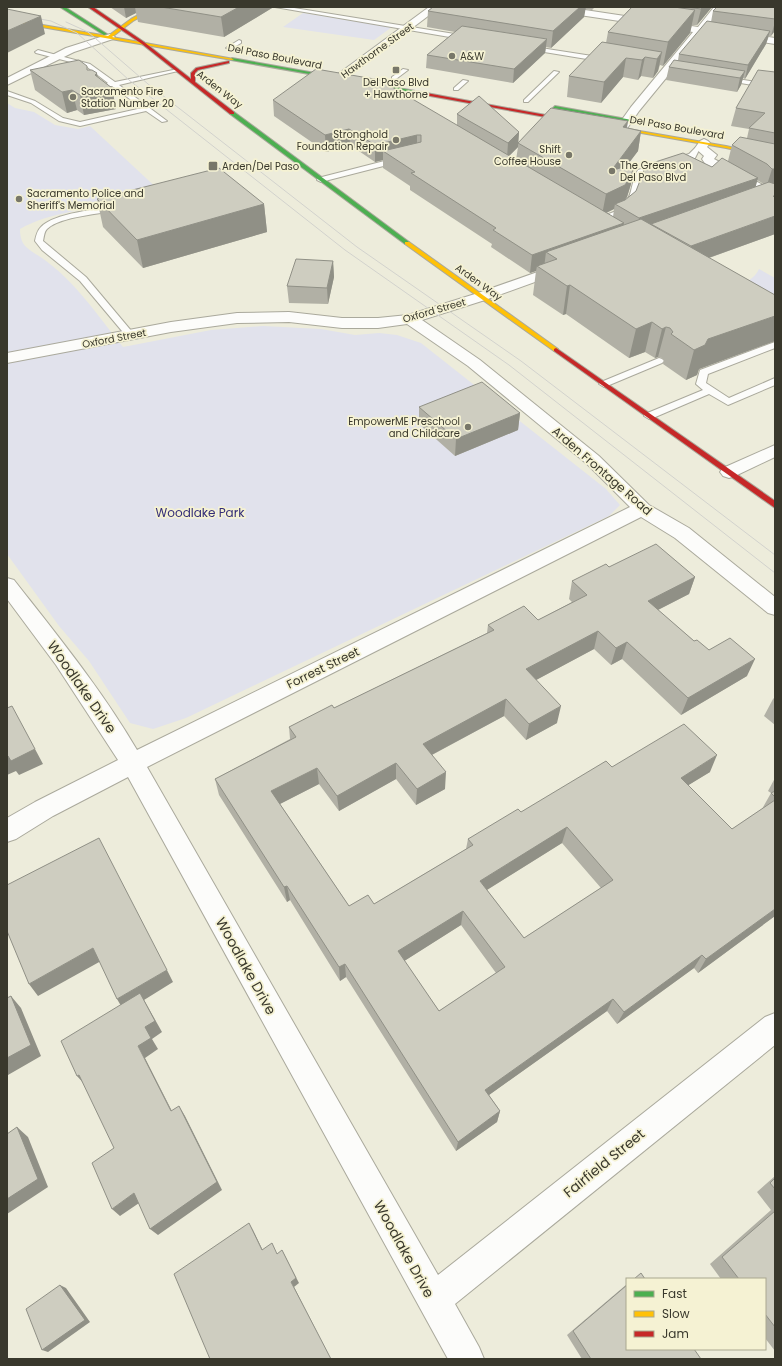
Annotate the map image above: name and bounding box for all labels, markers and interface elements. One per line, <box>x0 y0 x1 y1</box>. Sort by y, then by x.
street label: Hawthorne Street <box>338 19 417 82</box>
street label: Del Paso Boulevard <box>227 40 323 73</box>
place label: A&W <box>460 49 484 64</box>
marker: A&W <box>447 51 457 61</box>
marker: Del Paso Blvd + Hawthorne <box>391 65 401 75</box>
street label: Arden Way <box>194 67 246 112</box>
place label: Del Paso Blvd + Hawthorne <box>363 75 429 102</box>
place label: Sacramento Fire Station Number 20 <box>81 84 174 111</box>
marker: Sacramento Fire Station Number 20 <box>68 92 78 102</box>
street label: Del Paso Boulevard <box>628 112 725 143</box>
place label: Stronghold Foundation Repair <box>297 127 388 154</box>
marker: Stronghold Foundation Repair <box>391 135 401 145</box>
place label: Shift Coffee House <box>494 142 561 169</box>
marker: Shift Coffee House <box>564 150 574 160</box>
place label: The Greens on Del Paso Blvd <box>620 158 692 185</box>
place label: Arden/Del Paso <box>222 159 299 174</box>
marker: Arden/Del Paso <box>207 160 219 172</box>
marker: The Greens on Del Paso Blvd <box>607 166 617 176</box>
place label: Sacramento Police and Sheriff's Memorial <box>27 186 144 213</box>
marker: Sacramento Police and Sheriff's Memorial <box>14 194 24 204</box>
street label: Arden Way <box>452 260 506 305</box>
street label: Oxford Street <box>401 294 468 327</box>
street label: Oxford Street <box>81 325 148 352</box>
place label: EmpowerME Preschool and Childcare <box>348 414 460 441</box>
marker: EmpowerME Preschool and Childcare <box>463 422 473 432</box>
street label: Arden Frontage Road <box>549 422 656 519</box>
park label: Woodlake Park <box>156 504 245 521</box>
street label: Woodlake Drive <box>43 637 122 738</box>
street label: Forrest Street <box>284 643 362 693</box>
street label: Woodlake Drive <box>211 914 281 1019</box>
street label: Fairfield Street <box>559 1124 649 1202</box>
street label: Woodlake Drive <box>369 1197 439 1302</box>
legend <box>626 1278 766 1350</box>
text: Fast <box>662 1285 687 1302</box>
text: Slow <box>662 1305 690 1322</box>
text: Jam <box>662 1325 689 1342</box>

